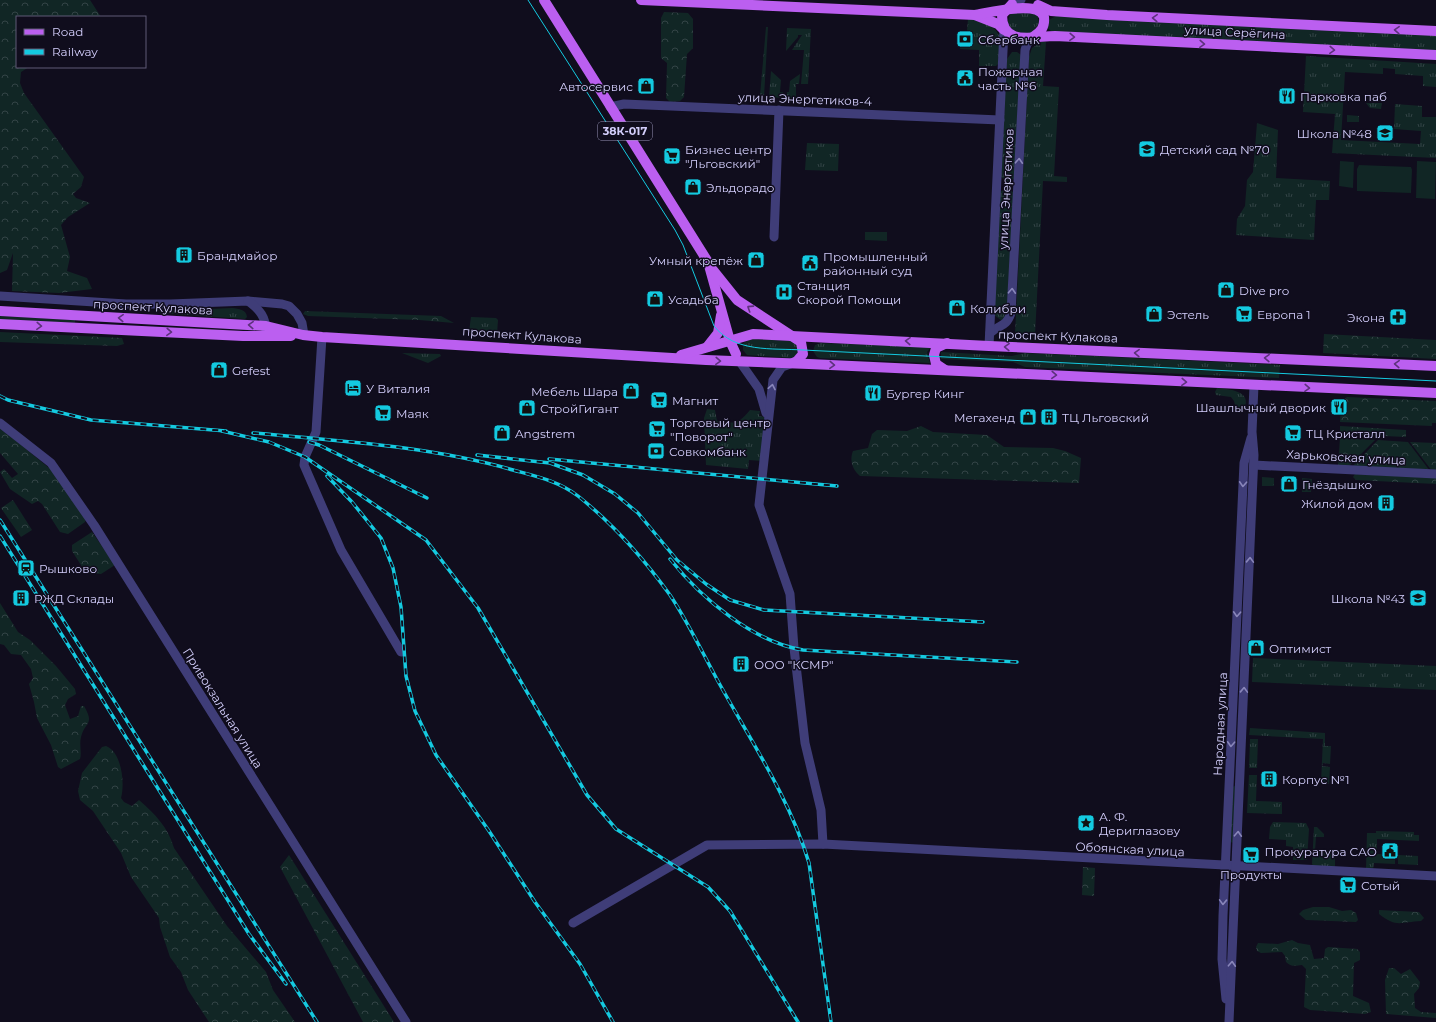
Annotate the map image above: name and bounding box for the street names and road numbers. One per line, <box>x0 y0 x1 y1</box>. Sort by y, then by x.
street label: улица Серёгина <box>1183 22 1286 42</box>
street label: улица Энергетиков-4 <box>737 89 872 109</box>
road number: 38К-017 <box>598 122 652 140</box>
street label: улица Энергетиков <box>995 128 1017 251</box>
street label: проспект Кулакова <box>93 296 213 318</box>
street label: проспект Кулакова <box>462 323 582 347</box>
street label: проспект Кулакова <box>998 326 1118 346</box>
street label: Харьковская улица <box>1286 446 1406 468</box>
street label: Привокзальная улица <box>180 645 266 771</box>
street label: Народная улица <box>1210 672 1230 776</box>
street label: Обоянская улица <box>1075 839 1185 859</box>

